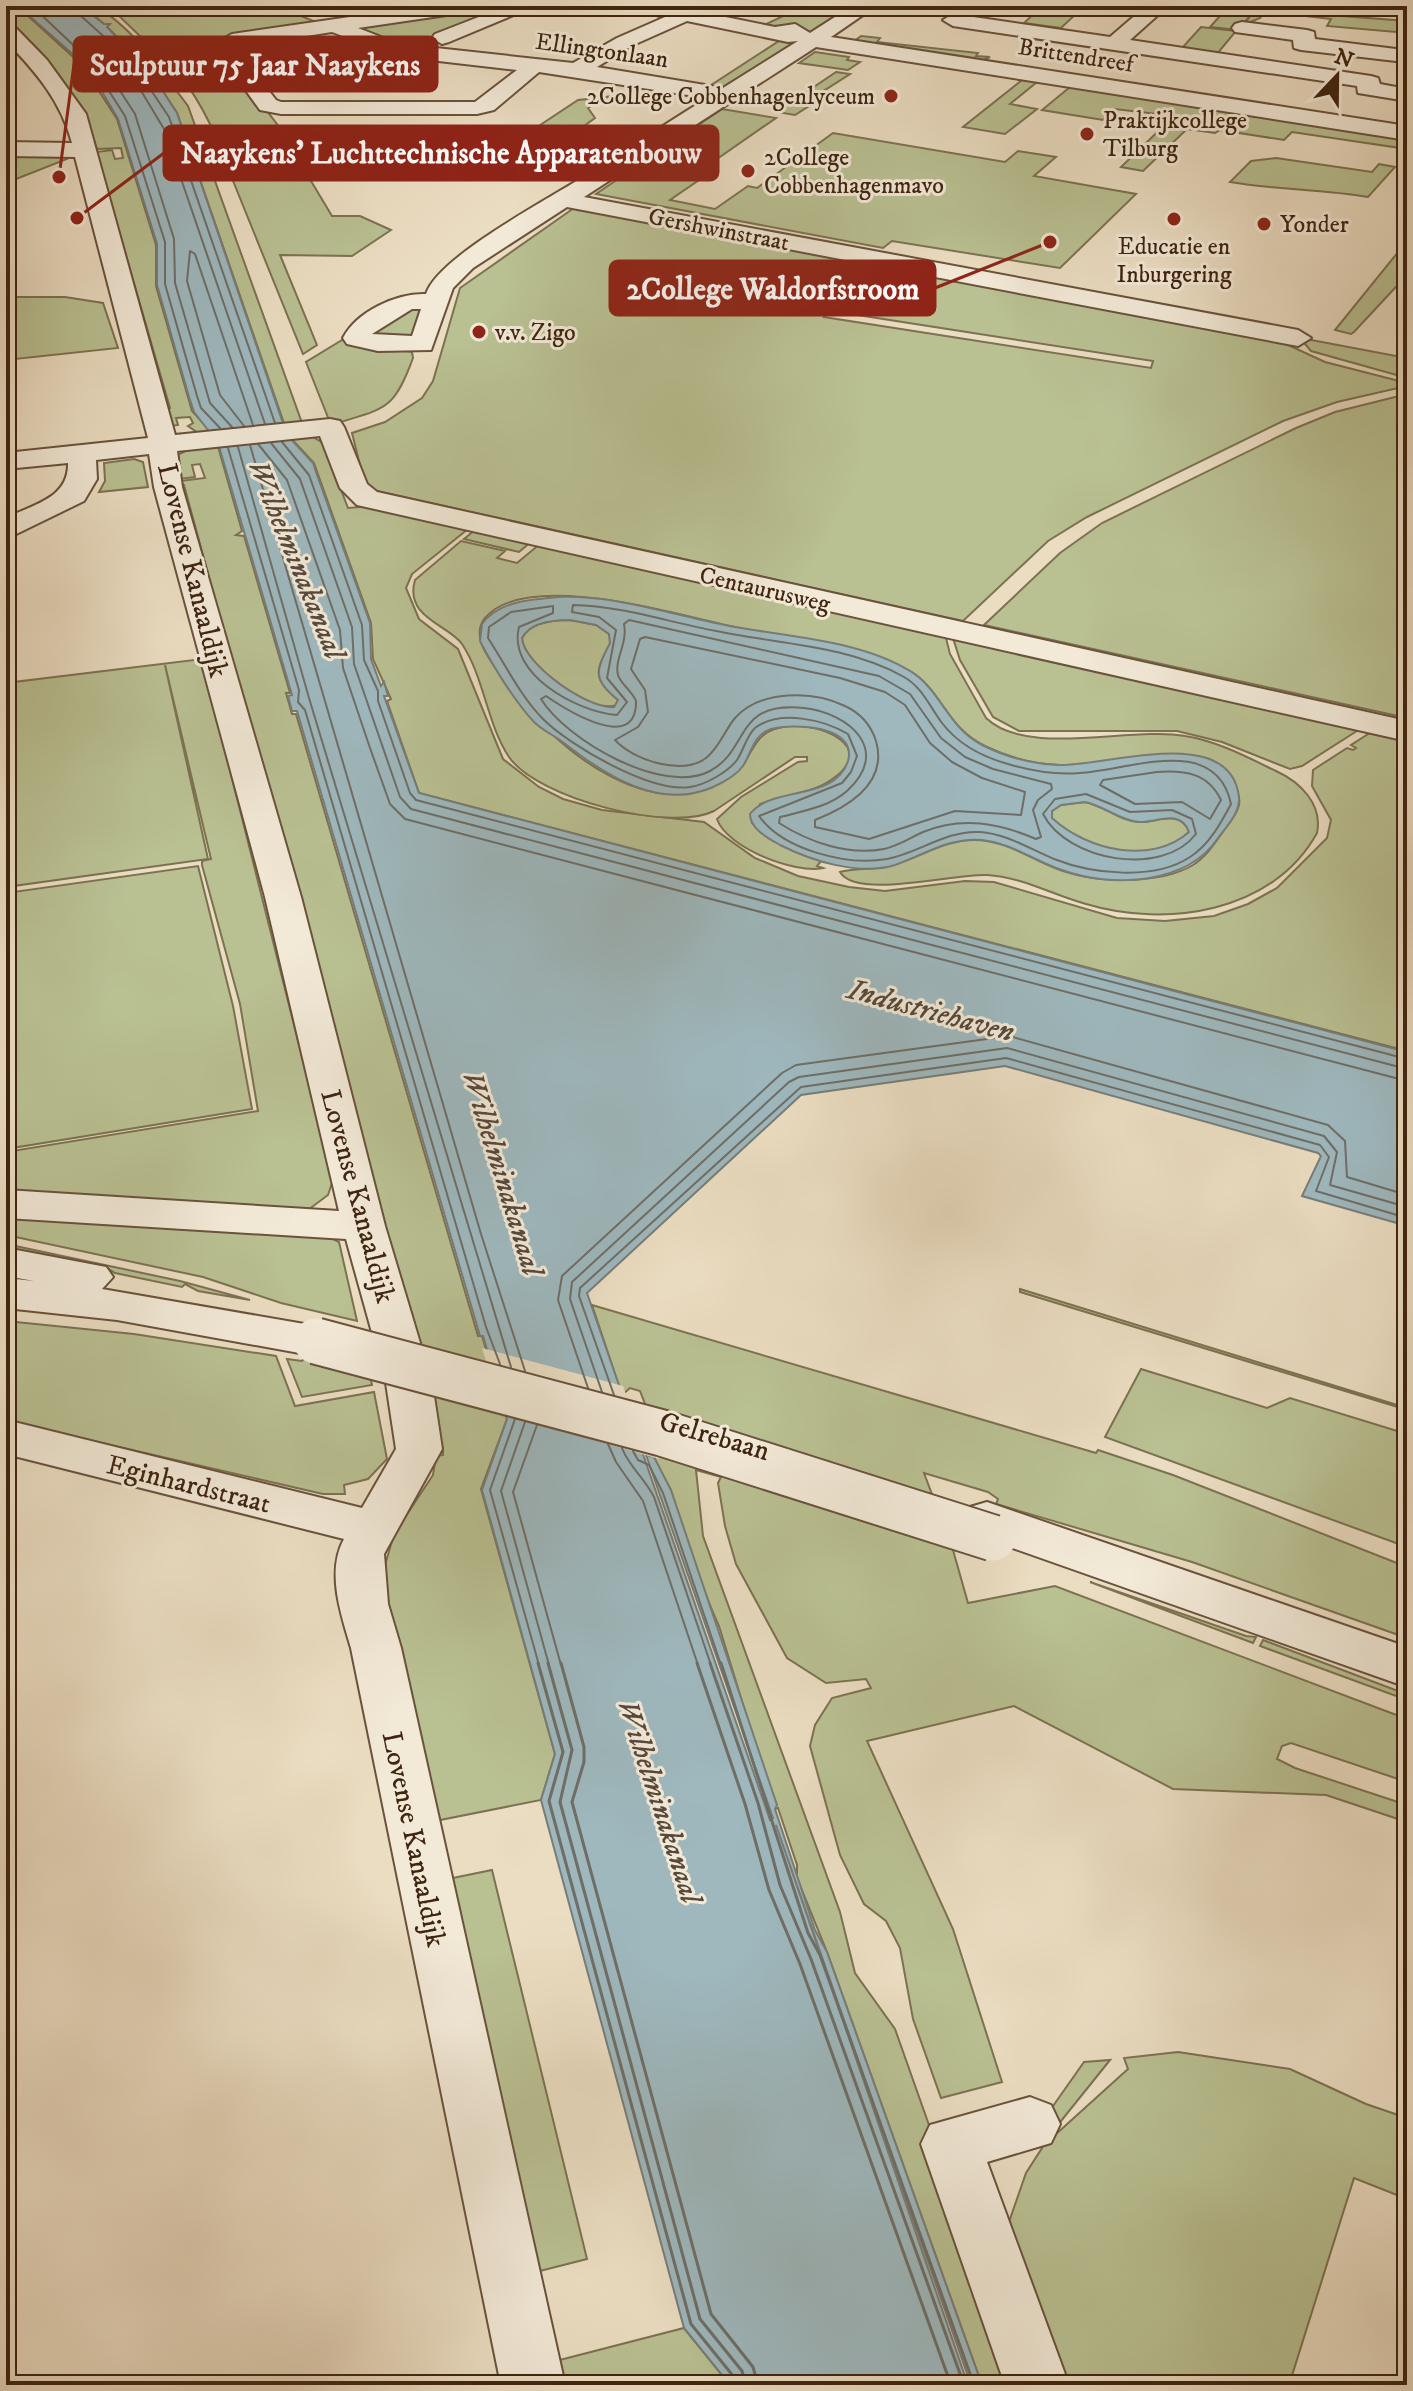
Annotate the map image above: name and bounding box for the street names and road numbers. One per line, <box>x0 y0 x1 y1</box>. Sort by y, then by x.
street label: Ellingtonlaan <box>533 27 671 75</box>
street label: Brittendreef <box>1016 32 1139 80</box>
street label: Gershwinstraat <box>646 202 792 258</box>
street label: Lovense Kanaaldijk <box>149 460 236 681</box>
street label: Centaurusweg <box>696 560 833 620</box>
street label: Lovense Kanaaldijk <box>312 1086 403 1307</box>
street label: Gelrebaan <box>655 1404 774 1469</box>
street label: Eginhardstraat <box>103 1447 274 1522</box>
street label: Lovense Kanaaldijk <box>374 1728 453 1950</box>

